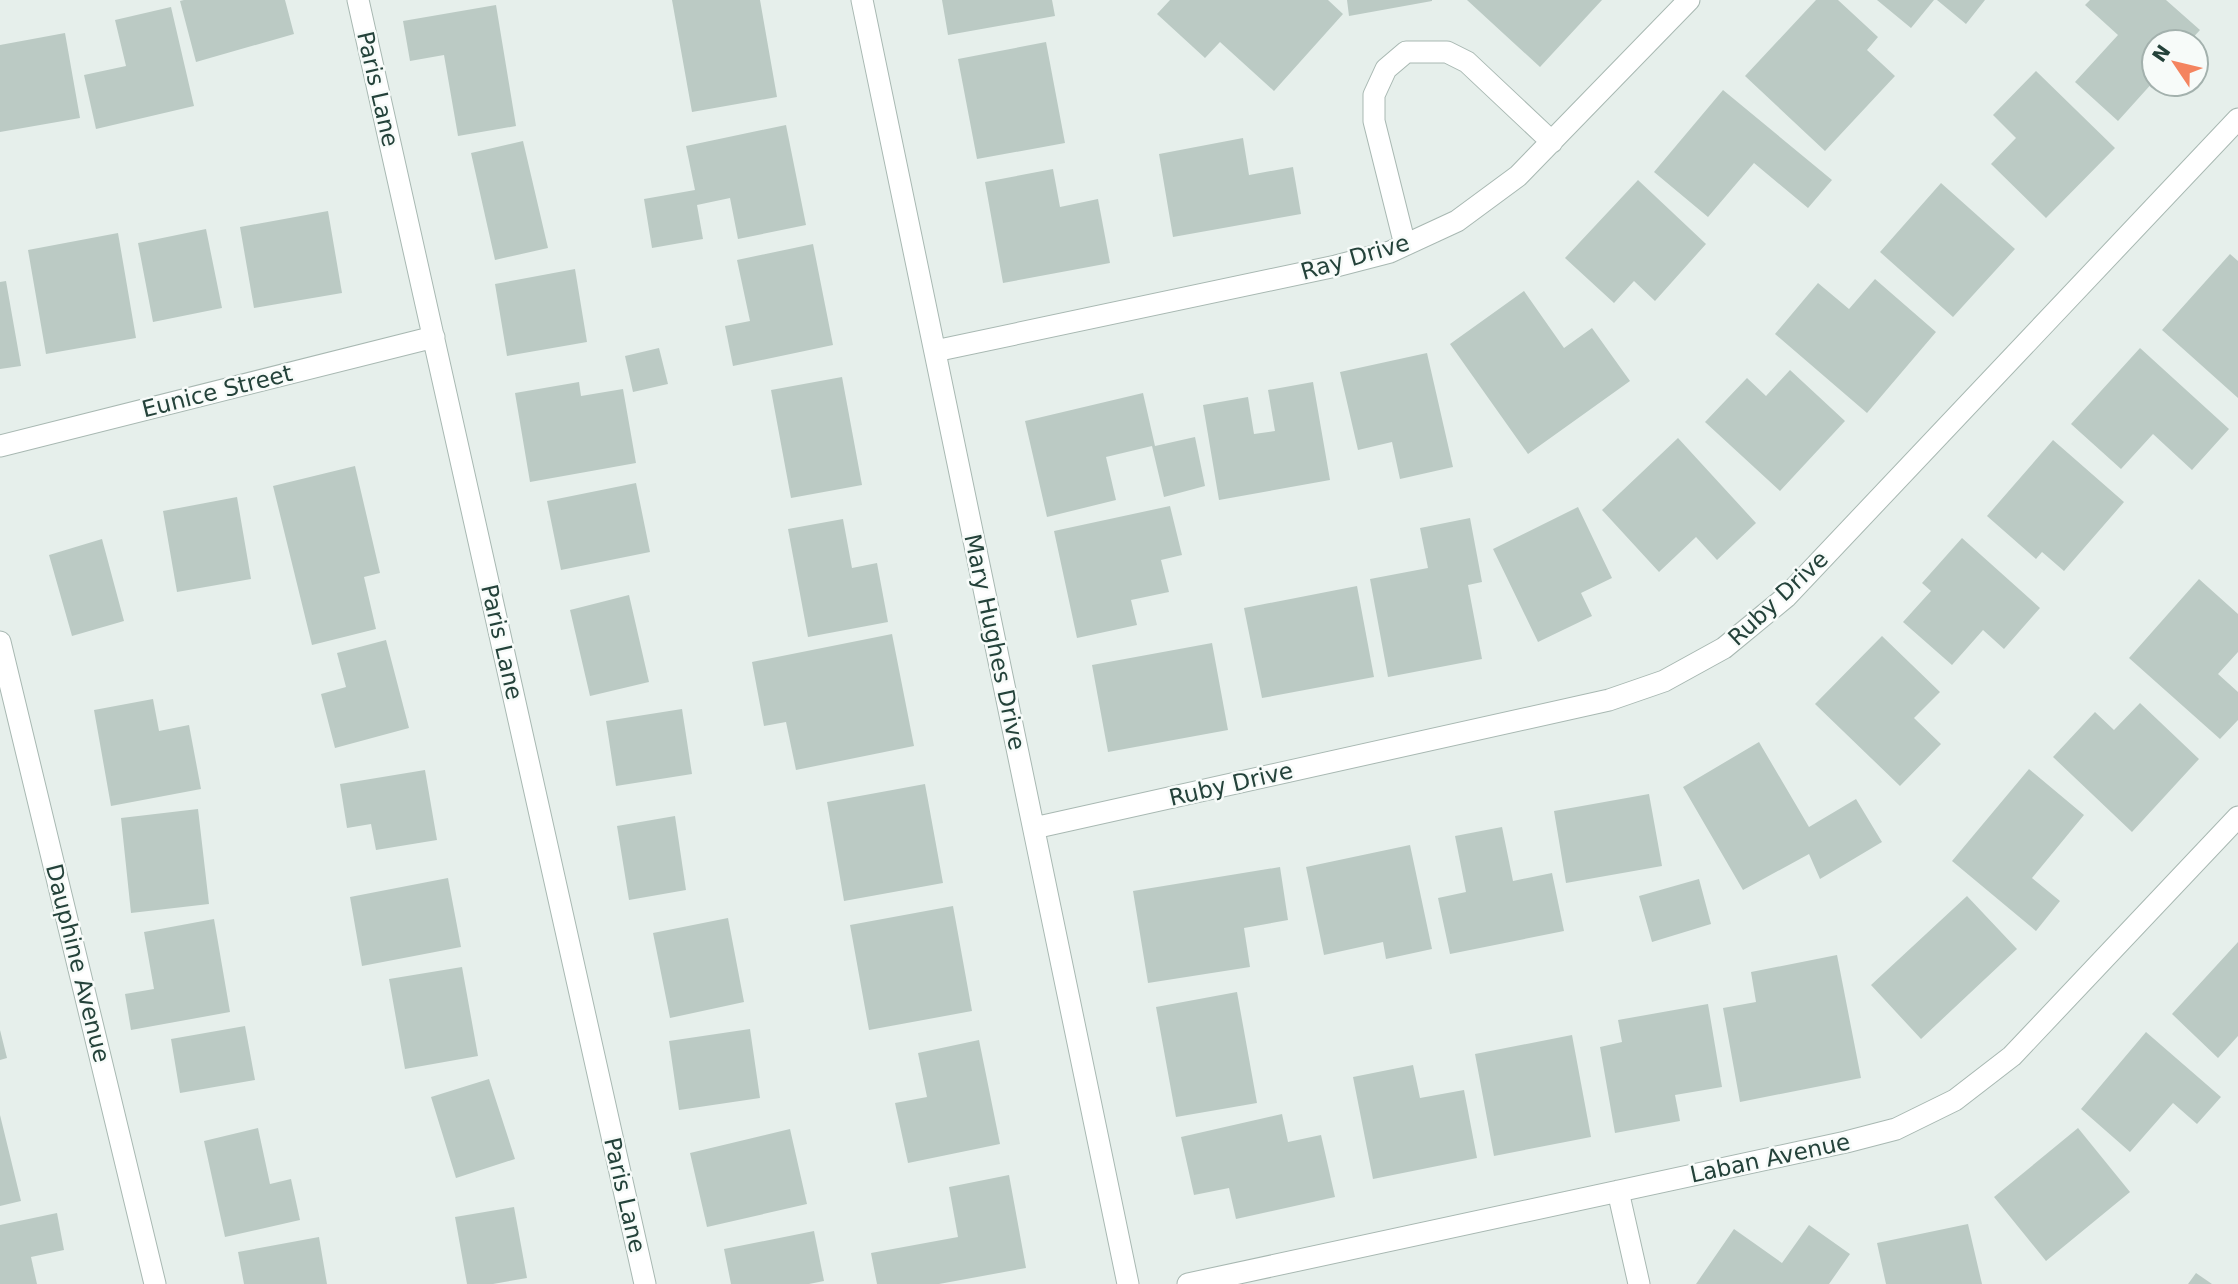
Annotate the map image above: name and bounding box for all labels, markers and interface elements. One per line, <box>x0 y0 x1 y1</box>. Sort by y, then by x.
north arrow <box>2140 28 2210 98</box>
street label: Paris Lane <box>352 29 404 149</box>
text: N <box>2148 40 2175 66</box>
street label: Ray Drive <box>1298 229 1412 285</box>
street label: Eunice Street <box>139 360 295 422</box>
street label: Mary Hughes Drive <box>959 532 1031 752</box>
street label: Ruby Drive <box>1723 545 1833 651</box>
street label: Paris Lane <box>476 582 528 702</box>
street label: Ruby Drive <box>1167 757 1295 811</box>
street label: Dauphine Avenue <box>41 861 115 1065</box>
street label: Laban Avenue <box>1688 1128 1852 1188</box>
street label: Paris Lane <box>599 1135 651 1255</box>

